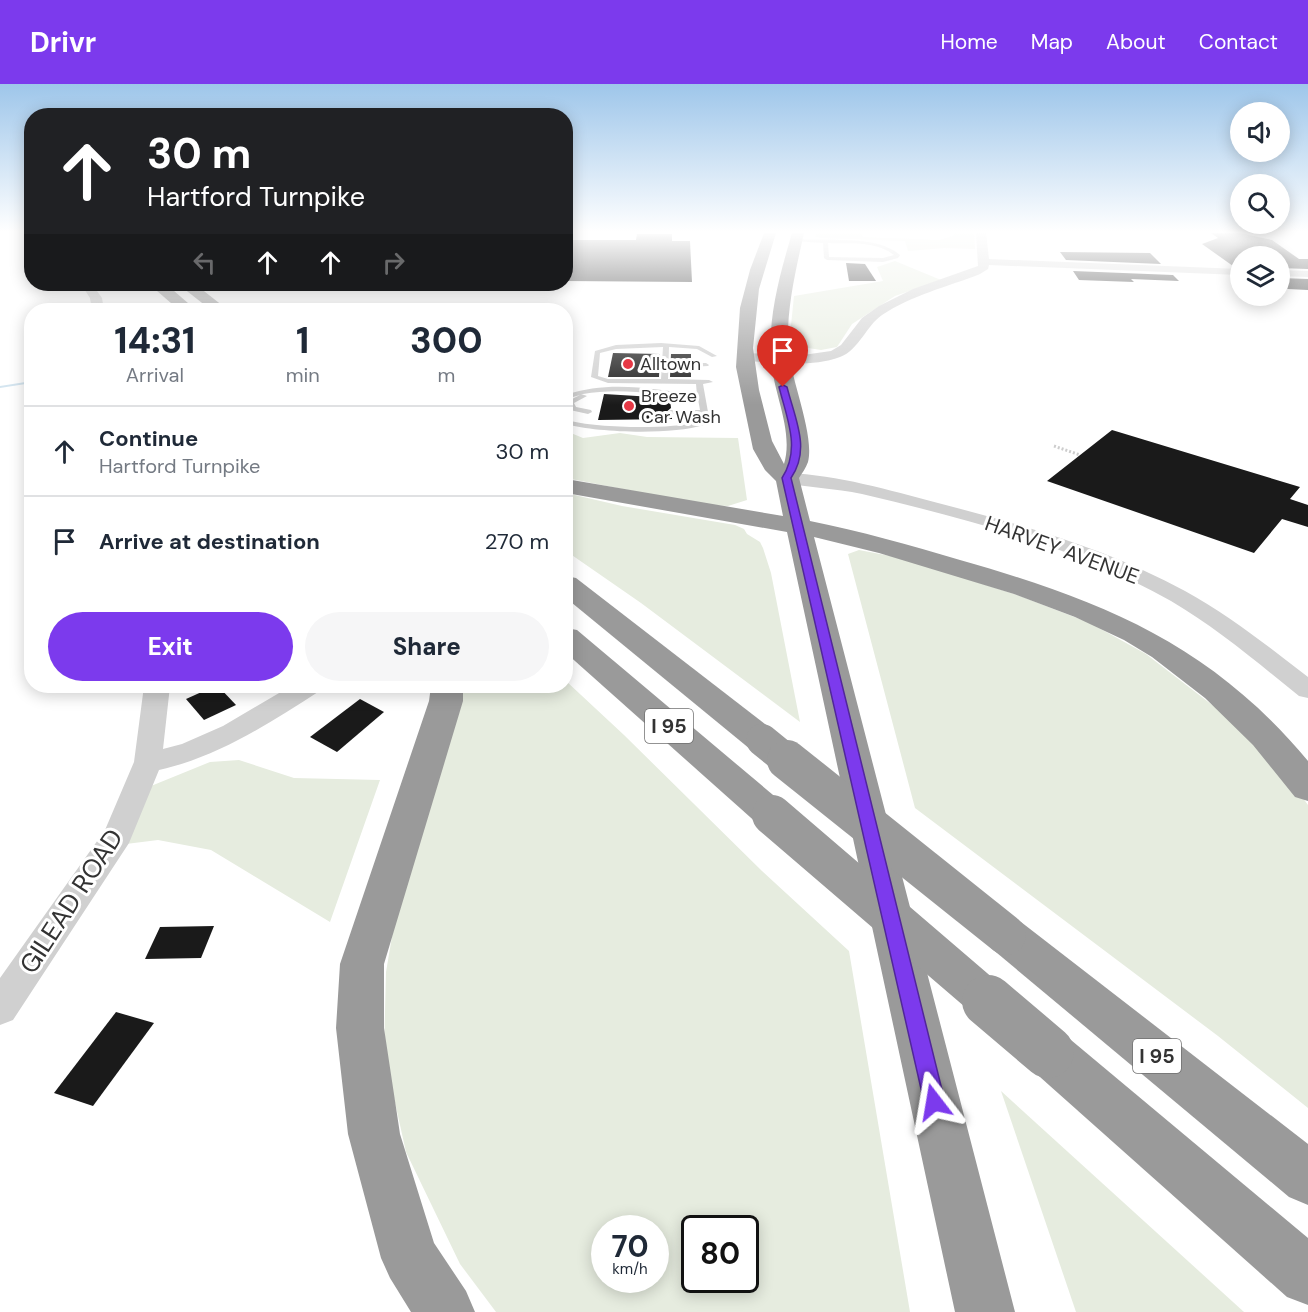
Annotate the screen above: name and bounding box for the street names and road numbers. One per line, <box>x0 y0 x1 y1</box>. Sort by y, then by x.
street label: HARVEY AVENUE <box>981 509 1143 591</box>
road number: I 95 <box>645 709 693 743</box>
street label: GILEAD ROAD <box>12 822 130 980</box>
road number: I 95 <box>1133 1039 1181 1073</box>

